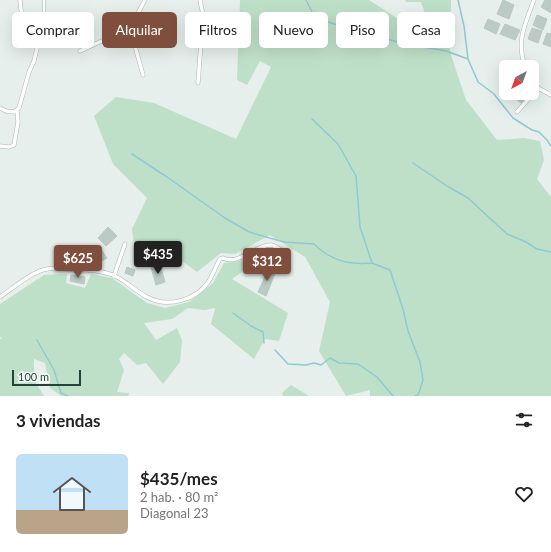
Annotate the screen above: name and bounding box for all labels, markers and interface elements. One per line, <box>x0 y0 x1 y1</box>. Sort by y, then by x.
chip: Comprar <box>12 12 94 48</box>
chip: Alquilar <box>102 12 177 48</box>
chip: Filtros <box>185 12 251 48</box>
chip: Nuevo <box>259 12 328 48</box>
chip: Piso <box>336 12 389 48</box>
chip: Casa <box>397 12 455 48</box>
north arrow <box>499 60 539 100</box>
map controls <box>499 60 539 100</box>
pin: $435 <box>134 241 182 275</box>
pin: $625 <box>54 245 102 279</box>
text: $435 <box>143 246 173 262</box>
pin: $312 <box>243 248 291 282</box>
text: $625 <box>63 250 93 266</box>
text: $312 <box>252 253 282 269</box>
scale bar <box>12 368 81 387</box>
text: 100 m <box>18 370 49 383</box>
icon: filters <box>513 409 535 431</box>
text: 3 viviendas <box>16 410 101 431</box>
text: $435/mes <box>140 468 218 489</box>
icon: home <box>48 470 96 518</box>
icon: heart <box>513 483 535 505</box>
text: 2 hab. · 80 m² <box>140 489 218 505</box>
text: Diagonal 23 <box>140 505 209 521</box>

